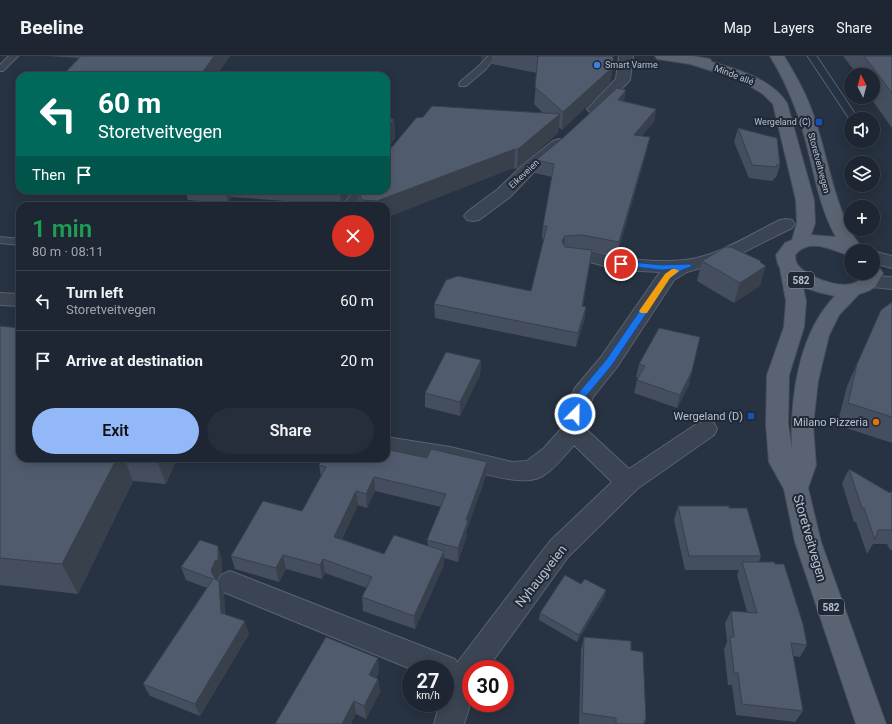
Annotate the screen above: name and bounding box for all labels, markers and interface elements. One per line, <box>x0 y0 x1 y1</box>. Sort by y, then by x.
text: Beeline <box>20 16 84 39</box>
text: Map <box>724 20 751 36</box>
text: Layers <box>773 20 814 36</box>
text: Share <box>836 20 872 36</box>
marker: Smart Varme <box>592 60 602 70</box>
place label: Smart Varme <box>605 60 658 70</box>
street label: Minde allé <box>713 63 755 87</box>
north arrow <box>844 68 880 104</box>
map controls <box>844 68 880 280</box>
text: 60 m <box>98 87 161 120</box>
icon: left <box>32 88 84 140</box>
button: sound <box>844 112 880 148</box>
place label: Wergeland (C) <box>754 117 811 128</box>
marker: Wergeland (C) <box>814 117 824 127</box>
text: Storetveitvegen <box>98 121 222 142</box>
street label: Storetveitvegen <box>806 132 832 194</box>
button: layers <box>844 156 880 192</box>
street label: Eikeveien <box>507 158 541 190</box>
icon: arrive <box>73 164 95 186</box>
text: Then <box>32 166 65 184</box>
button: + <box>844 200 880 236</box>
text: 1 min <box>32 215 92 243</box>
button: close <box>332 215 374 257</box>
text: 80 m · 08:11 <box>32 244 103 259</box>
button: − <box>844 244 880 280</box>
pin <box>604 247 638 281</box>
icon: arrive <box>610 253 632 275</box>
road number: 582 <box>788 272 814 288</box>
text: Turn left <box>66 284 123 302</box>
icon: left <box>32 290 54 312</box>
text: 60 m <box>340 292 374 310</box>
text: Storetveitvegen <box>66 302 156 317</box>
icon: arrive <box>32 350 54 372</box>
text: Arrive at destination <box>66 352 203 370</box>
text: 20 m <box>340 352 374 370</box>
position arrow <box>554 393 596 435</box>
button: Exit <box>32 408 199 454</box>
button: Share <box>207 408 374 454</box>
place label: Wergeland (D) <box>673 410 743 423</box>
marker: Wergeland (D) <box>746 411 756 421</box>
place label: Milano Pizzeria <box>793 416 868 429</box>
marker: Milano Pizzeria <box>871 417 881 427</box>
street label: Storetveitvegen <box>790 493 830 583</box>
street label: Nyhaugveien <box>512 542 570 610</box>
road number: 582 <box>818 599 844 615</box>
speed limit sign: 30 <box>462 660 514 712</box>
text: 27 <box>417 669 439 693</box>
text: km/h <box>416 690 440 701</box>

